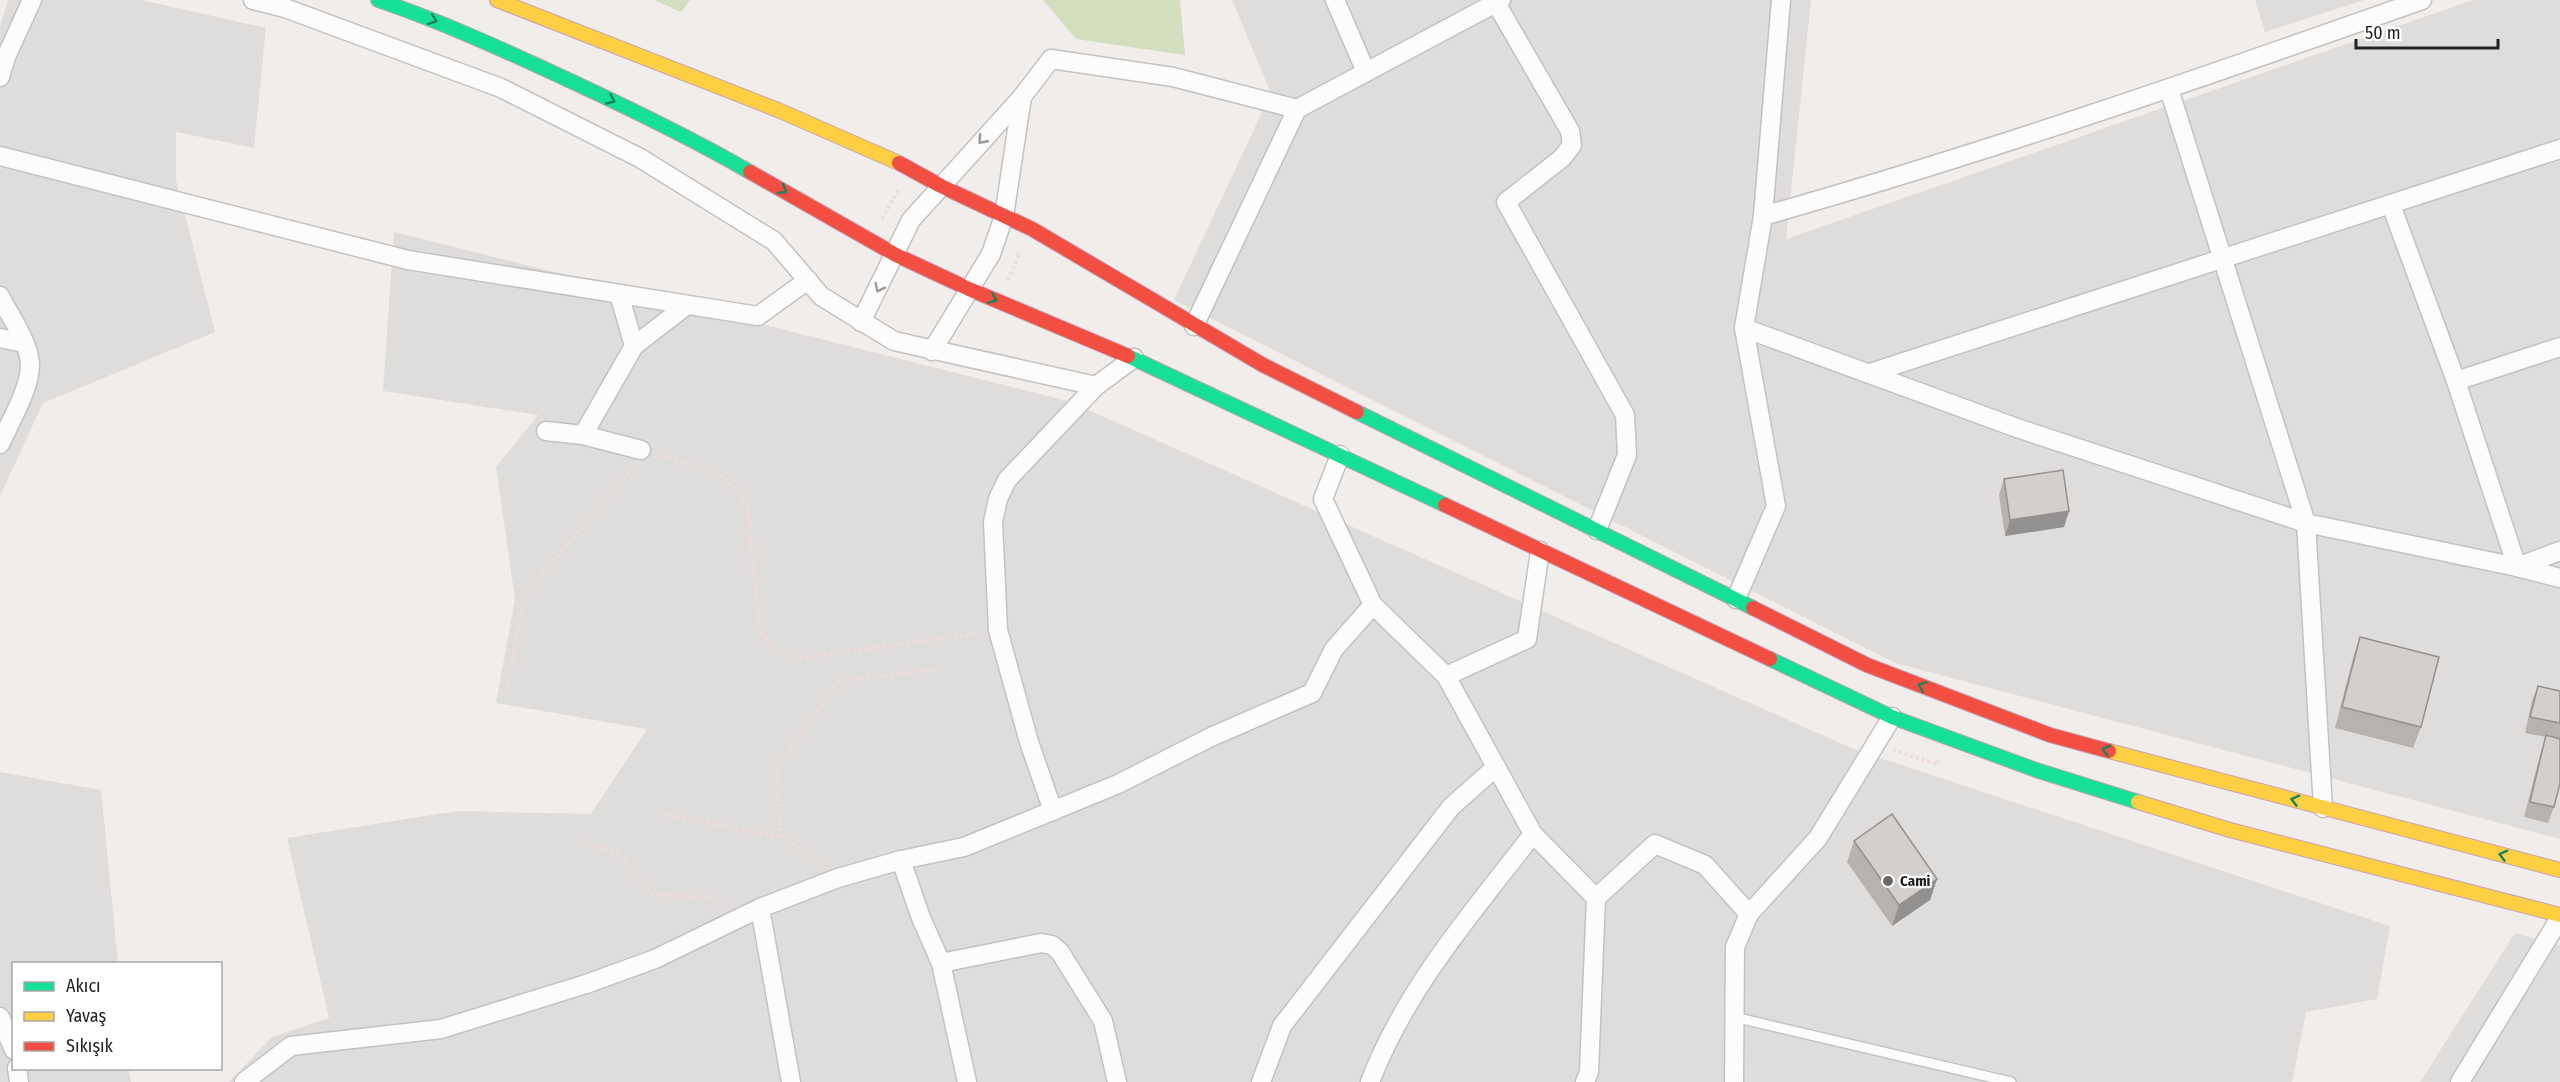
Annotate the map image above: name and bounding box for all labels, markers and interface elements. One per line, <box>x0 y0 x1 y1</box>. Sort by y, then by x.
one-way arrow <box>427 12 438 25</box>
scale bar <box>2356 12 2498 50</box>
text: 50 m <box>2365 22 2401 44</box>
one-way arrow <box>604 92 615 104</box>
one-way arrow <box>978 133 989 144</box>
one-way arrow <box>777 183 787 194</box>
one-way arrow <box>875 282 886 293</box>
one-way arrow <box>987 292 998 304</box>
one-way arrow <box>1918 680 1928 693</box>
one-way arrow <box>2101 745 2112 757</box>
one-way arrow <box>2290 795 2300 808</box>
one-way arrow <box>2499 850 2509 863</box>
place label: Cami <box>1900 872 1931 890</box>
marker: Cami <box>1881 874 1895 888</box>
legend <box>12 962 222 1070</box>
text: Akıcı <box>66 975 101 997</box>
text: Yavaş <box>66 1005 107 1027</box>
text: Sıkışık <box>66 1035 114 1057</box>

